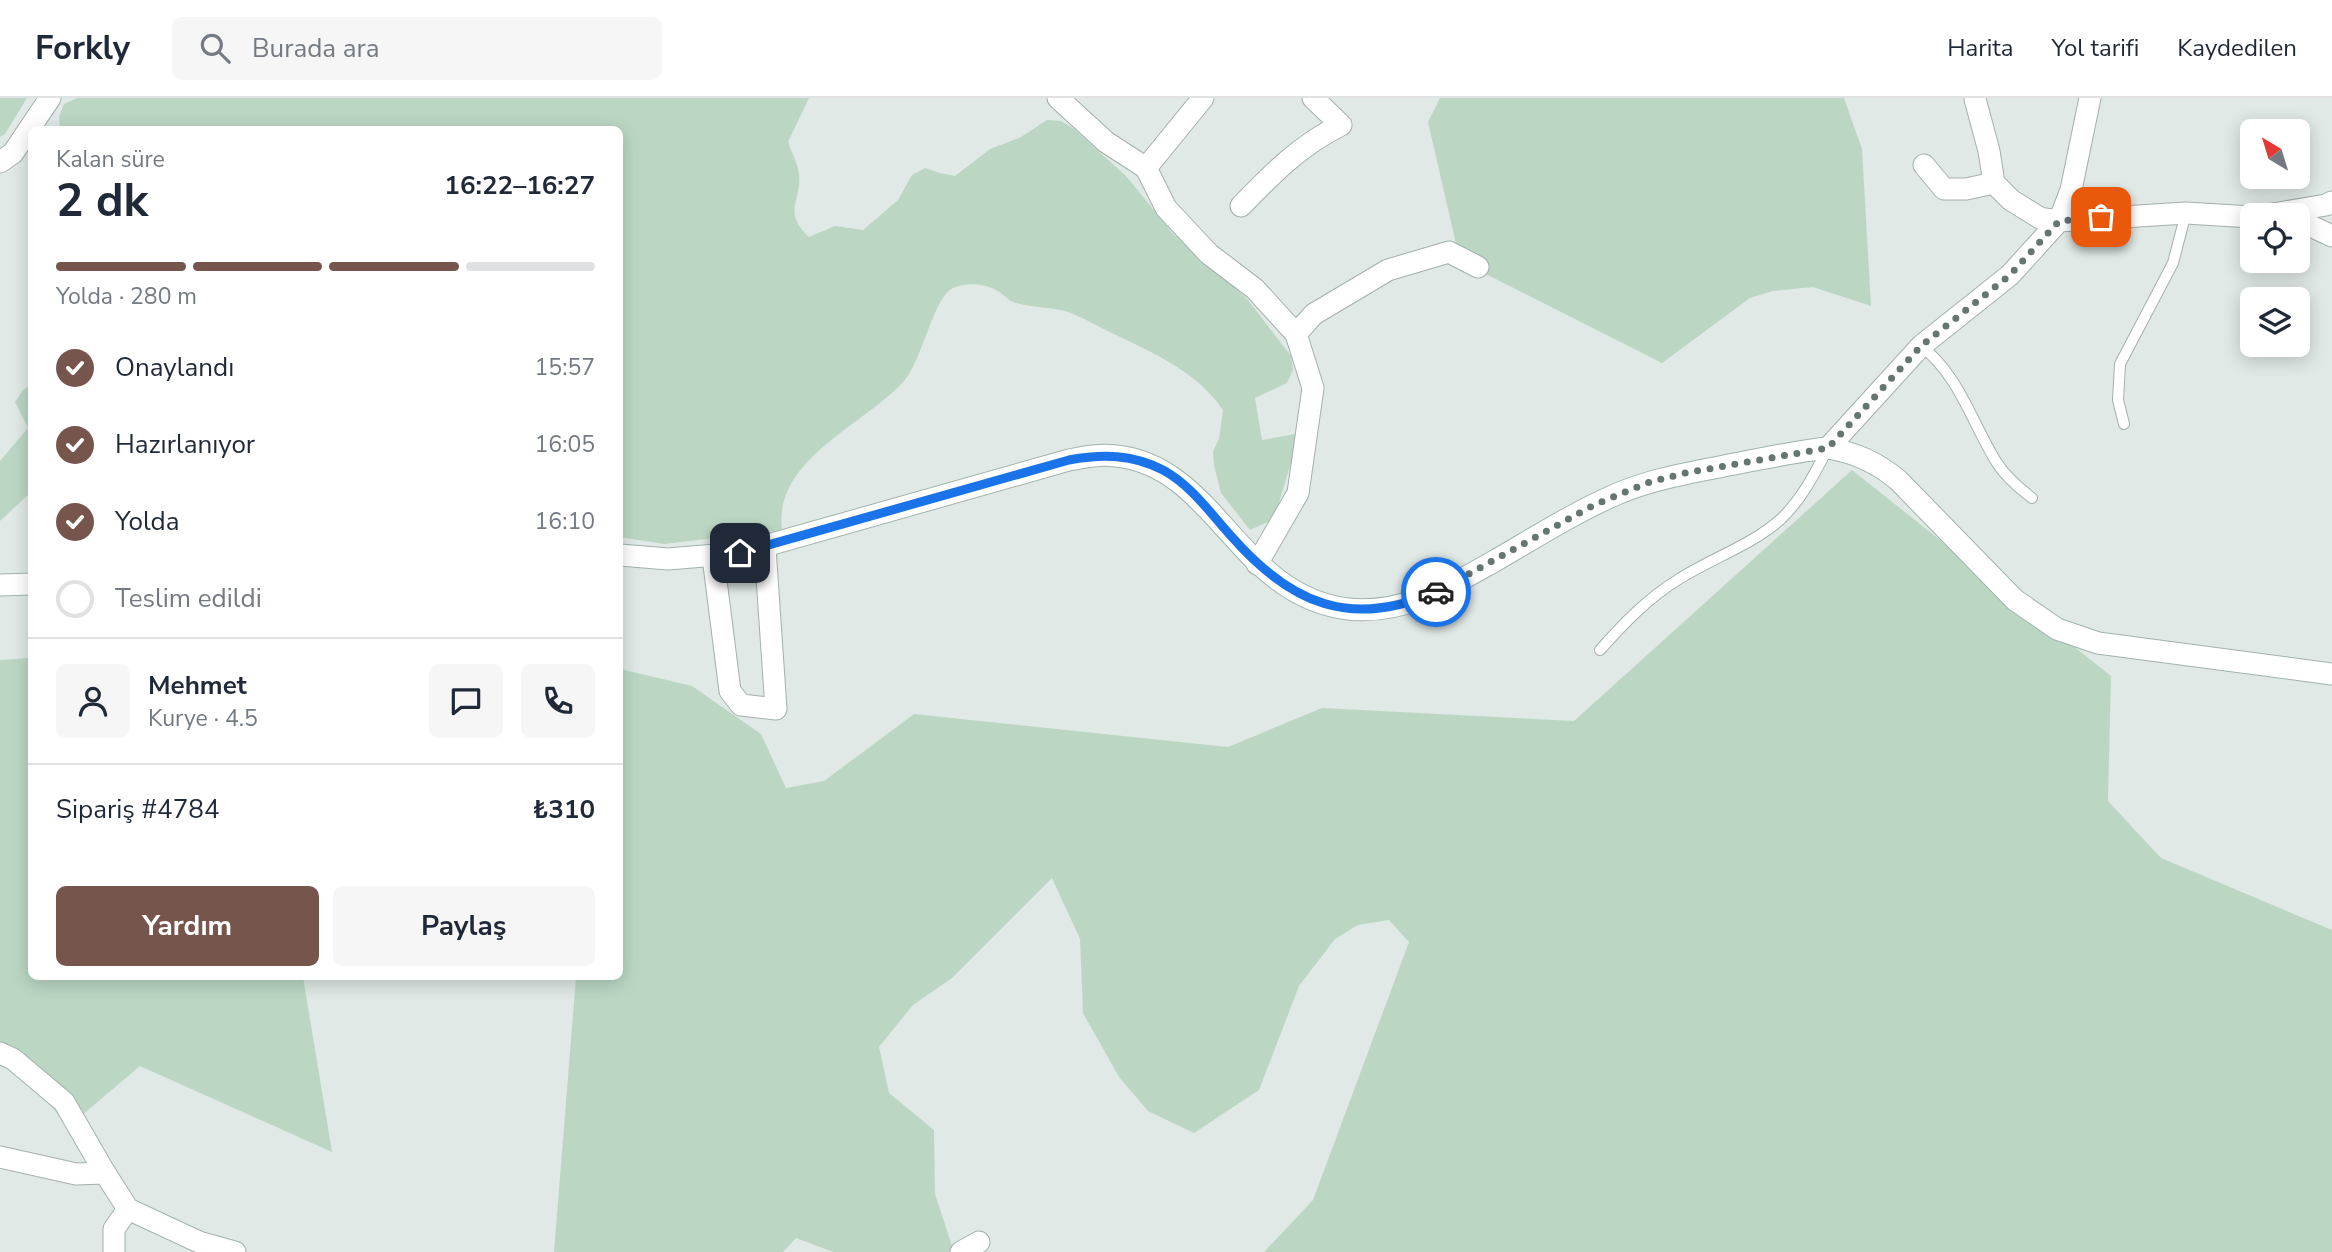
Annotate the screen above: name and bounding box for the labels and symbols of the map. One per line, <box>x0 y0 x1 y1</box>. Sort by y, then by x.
north arrow <box>2240 119 2310 189</box>
pin <box>2071 187 2131 247</box>
pin <box>710 523 770 583</box>
courier <box>1401 557 1471 627</box>

